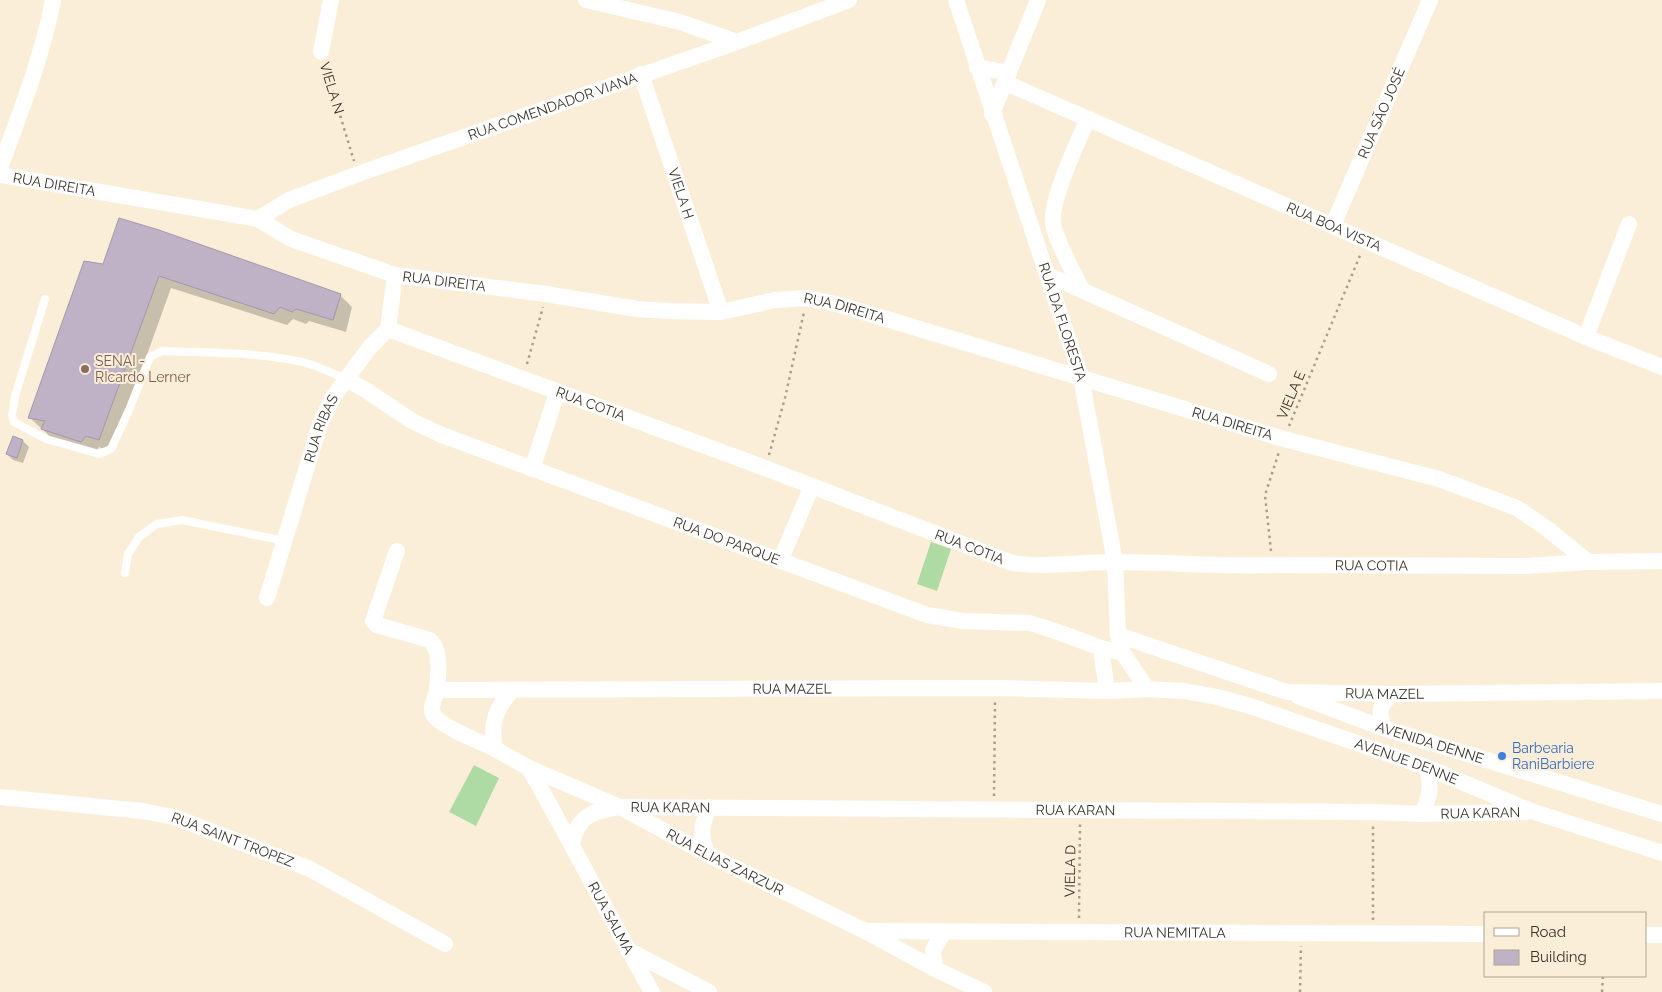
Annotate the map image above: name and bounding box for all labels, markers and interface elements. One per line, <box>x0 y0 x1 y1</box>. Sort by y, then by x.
street label: VIELA N <box>317 60 347 116</box>
street label: RUA SÃO JOSÉ <box>1355 65 1408 161</box>
street label: RUA COMENDADOR VIANA <box>466 69 640 143</box>
street label: VIELA H <box>665 166 697 221</box>
street label: RUA DIREITA <box>12 169 97 199</box>
street label: RUA BOA VISTA <box>1284 199 1384 255</box>
street label: RUA DA FLORESTA <box>1036 260 1090 384</box>
street label: RUA DIREITA <box>402 268 487 294</box>
street label: RUA DIREITA <box>802 290 888 326</box>
place label: SENAI - RIcardo Lerner <box>95 353 191 385</box>
marker: SENAI - RIcardo Lerner <box>79 363 91 375</box>
street label: VIELA E <box>1274 368 1308 422</box>
street label: RUA COTIA <box>554 384 628 424</box>
street label: RUA RIBAS <box>301 391 341 464</box>
street label: RUA DIREITA <box>1190 404 1275 443</box>
street label: RUA DO PARQUE <box>671 514 782 568</box>
street label: RUA COTIA <box>933 526 1007 567</box>
street label: RUA COTIA <box>1335 557 1408 574</box>
street label: RUA MAZEL <box>752 681 832 697</box>
street label: RUA MAZEL <box>1345 685 1424 702</box>
street label: AVENIDA DENNE <box>1374 718 1486 767</box>
street label: AVENUE DENNE <box>1353 735 1461 788</box>
place label: Barbearia RaniBarbiere <box>1512 740 1595 772</box>
marker: Barbearia RaniBarbiere <box>1496 750 1508 762</box>
street label: RUA KARAN <box>630 799 710 816</box>
street label: RUA KARAN <box>1035 802 1115 818</box>
street label: RUA KARAN <box>1440 804 1520 822</box>
street label: RUA SAINT TROPEZ <box>169 809 296 870</box>
street label: RUA ELIAS ZARZUR <box>663 826 786 898</box>
street label: VIELA D <box>1062 845 1078 897</box>
street label: RUA SALMA <box>585 879 637 957</box>
legend <box>1484 912 1647 977</box>
text: Road <box>1530 923 1566 941</box>
street label: RUA NEMITALA <box>1124 924 1226 941</box>
text: Building <box>1530 948 1587 966</box>

